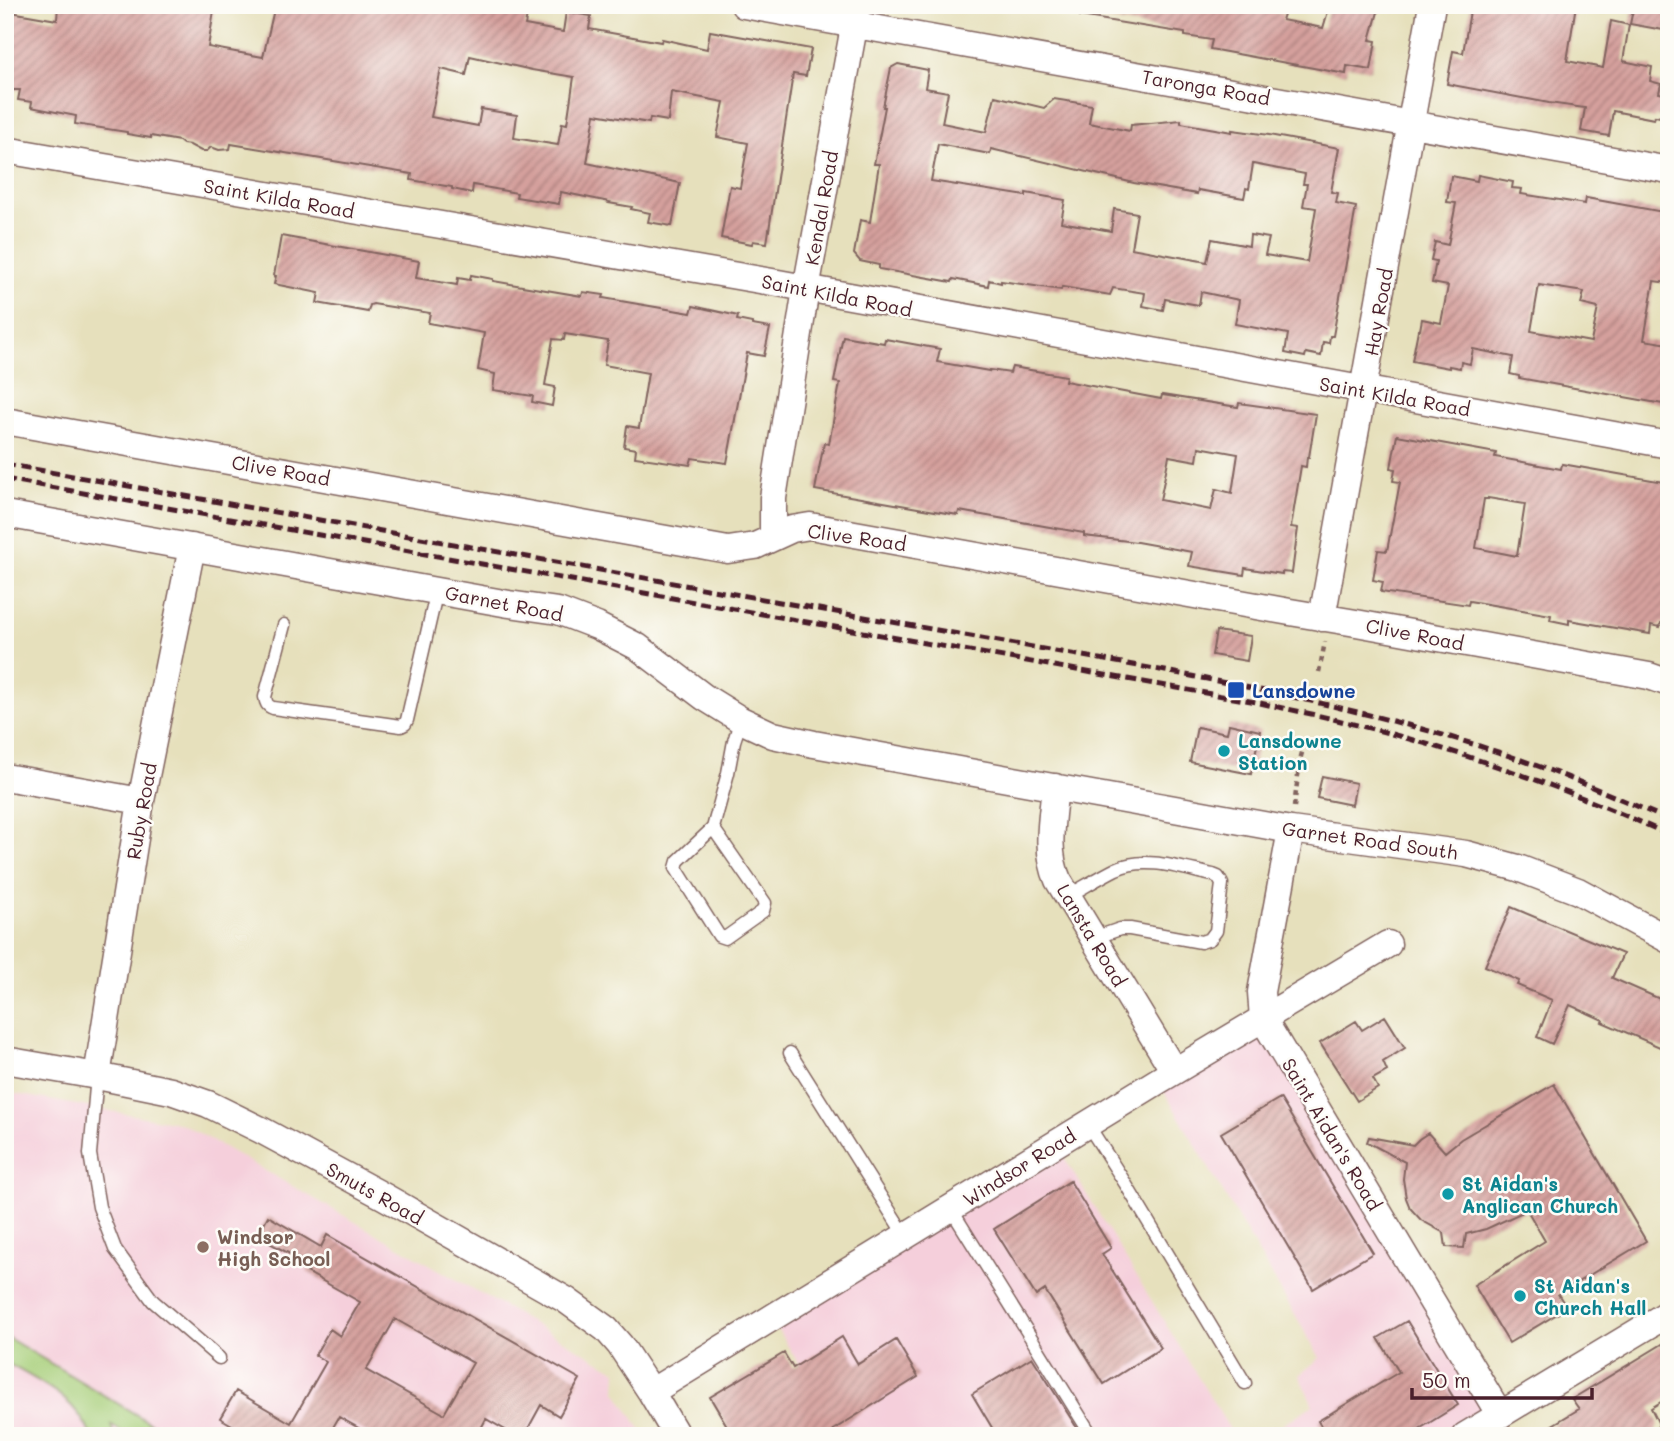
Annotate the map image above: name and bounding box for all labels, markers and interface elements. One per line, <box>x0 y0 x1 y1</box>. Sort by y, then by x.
street label: Taronga Road <box>1140 63 1272 111</box>
street label: Kendal Road <box>799 149 843 267</box>
street label: Saint Kilda Road <box>202 172 356 224</box>
street label: Hay Road <box>1358 266 1398 358</box>
street label: Saint Kilda Road <box>760 268 914 322</box>
street label: Saint Kilda Road <box>1318 370 1472 422</box>
street label: Clive Road <box>230 449 332 491</box>
street label: Clive Road <box>806 518 908 556</box>
street label: Garnet Road <box>443 579 565 627</box>
street label: Clive Road <box>1364 612 1466 656</box>
place label: Lansdowne <box>1252 678 1356 703</box>
marker: Lansdowne <box>1226 680 1246 700</box>
place label: Lansdowne Station <box>1238 728 1342 775</box>
marker: Lansdowne Station <box>1216 743 1232 759</box>
street label: Ruby Road <box>120 761 162 861</box>
street label: Garnet Road South <box>1281 815 1459 865</box>
street label: Lansta Road <box>1052 879 1132 991</box>
street label: Saint Aidan's Road <box>1277 1053 1387 1215</box>
street label: Windsor Road <box>958 1122 1080 1212</box>
street label: Smuts Road <box>322 1156 428 1230</box>
place label: St Aidan's Anglican Church <box>1462 1171 1618 1218</box>
marker: St Aidan's Anglican Church <box>1440 1186 1456 1202</box>
place label: Windsor High School <box>217 1224 330 1271</box>
marker: Windsor High School <box>195 1239 211 1255</box>
place label: St Aidan's Church Hall <box>1534 1273 1646 1320</box>
marker: St Aidan's Church Hall <box>1512 1288 1528 1304</box>
scale bar <box>1412 1357 1592 1401</box>
text: 50 m <box>1422 1366 1471 1393</box>

